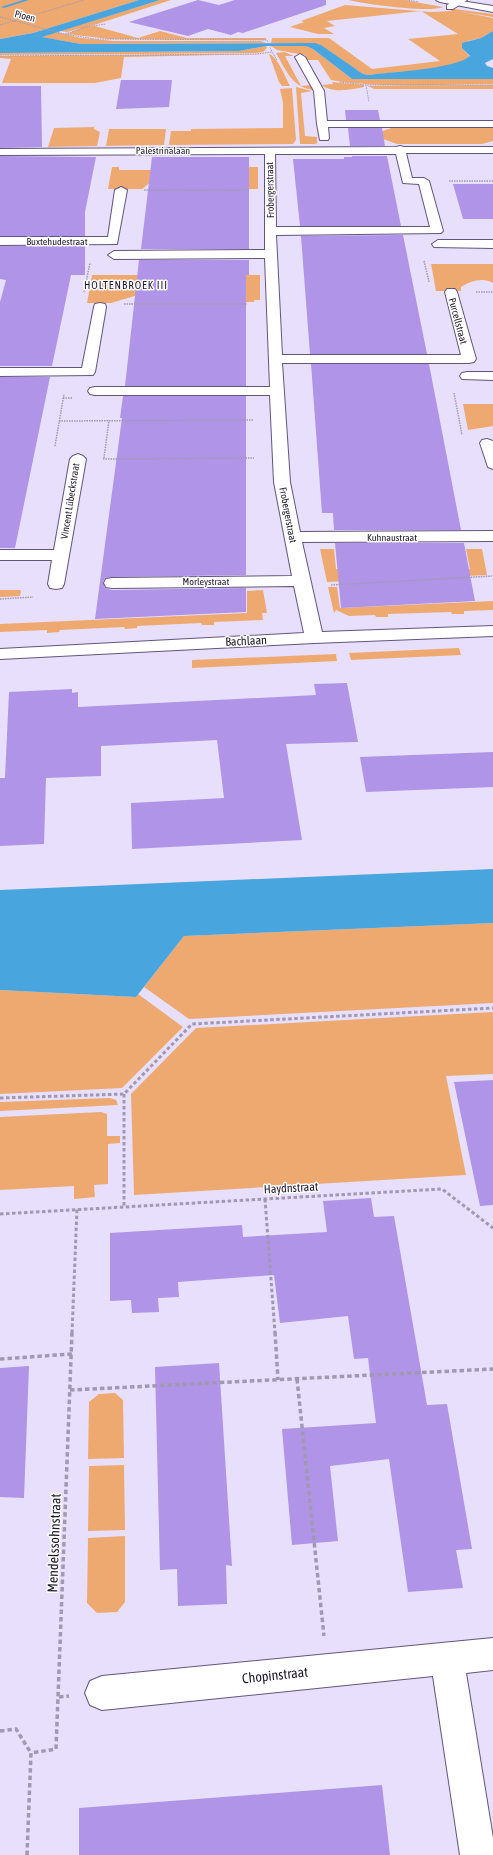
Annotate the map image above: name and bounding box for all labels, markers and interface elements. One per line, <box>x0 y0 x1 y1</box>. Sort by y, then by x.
street label: Pioen <box>13 8 37 24</box>
street label: Palestrinalaan <box>136 145 190 156</box>
street label: Frobergerstraat <box>264 162 276 218</box>
street label: Buxtehudestraat <box>26 236 88 247</box>
district label: HOLTENBROEK III <box>84 279 168 291</box>
street label: Purcellstraat <box>447 297 469 346</box>
street label: Vincent Lübeckstraat <box>59 462 81 540</box>
street label: Frobergerstraat <box>277 486 299 544</box>
street label: Kuhnaustraat <box>367 532 417 543</box>
street label: Morleystraat <box>183 576 230 587</box>
street label: Bachlaan <box>225 633 267 649</box>
street label: Haydnstraat <box>263 1180 319 1196</box>
street label: Mendelssohnstraat <box>44 1493 64 1593</box>
street label: Chopinstraat <box>241 1664 309 1686</box>

